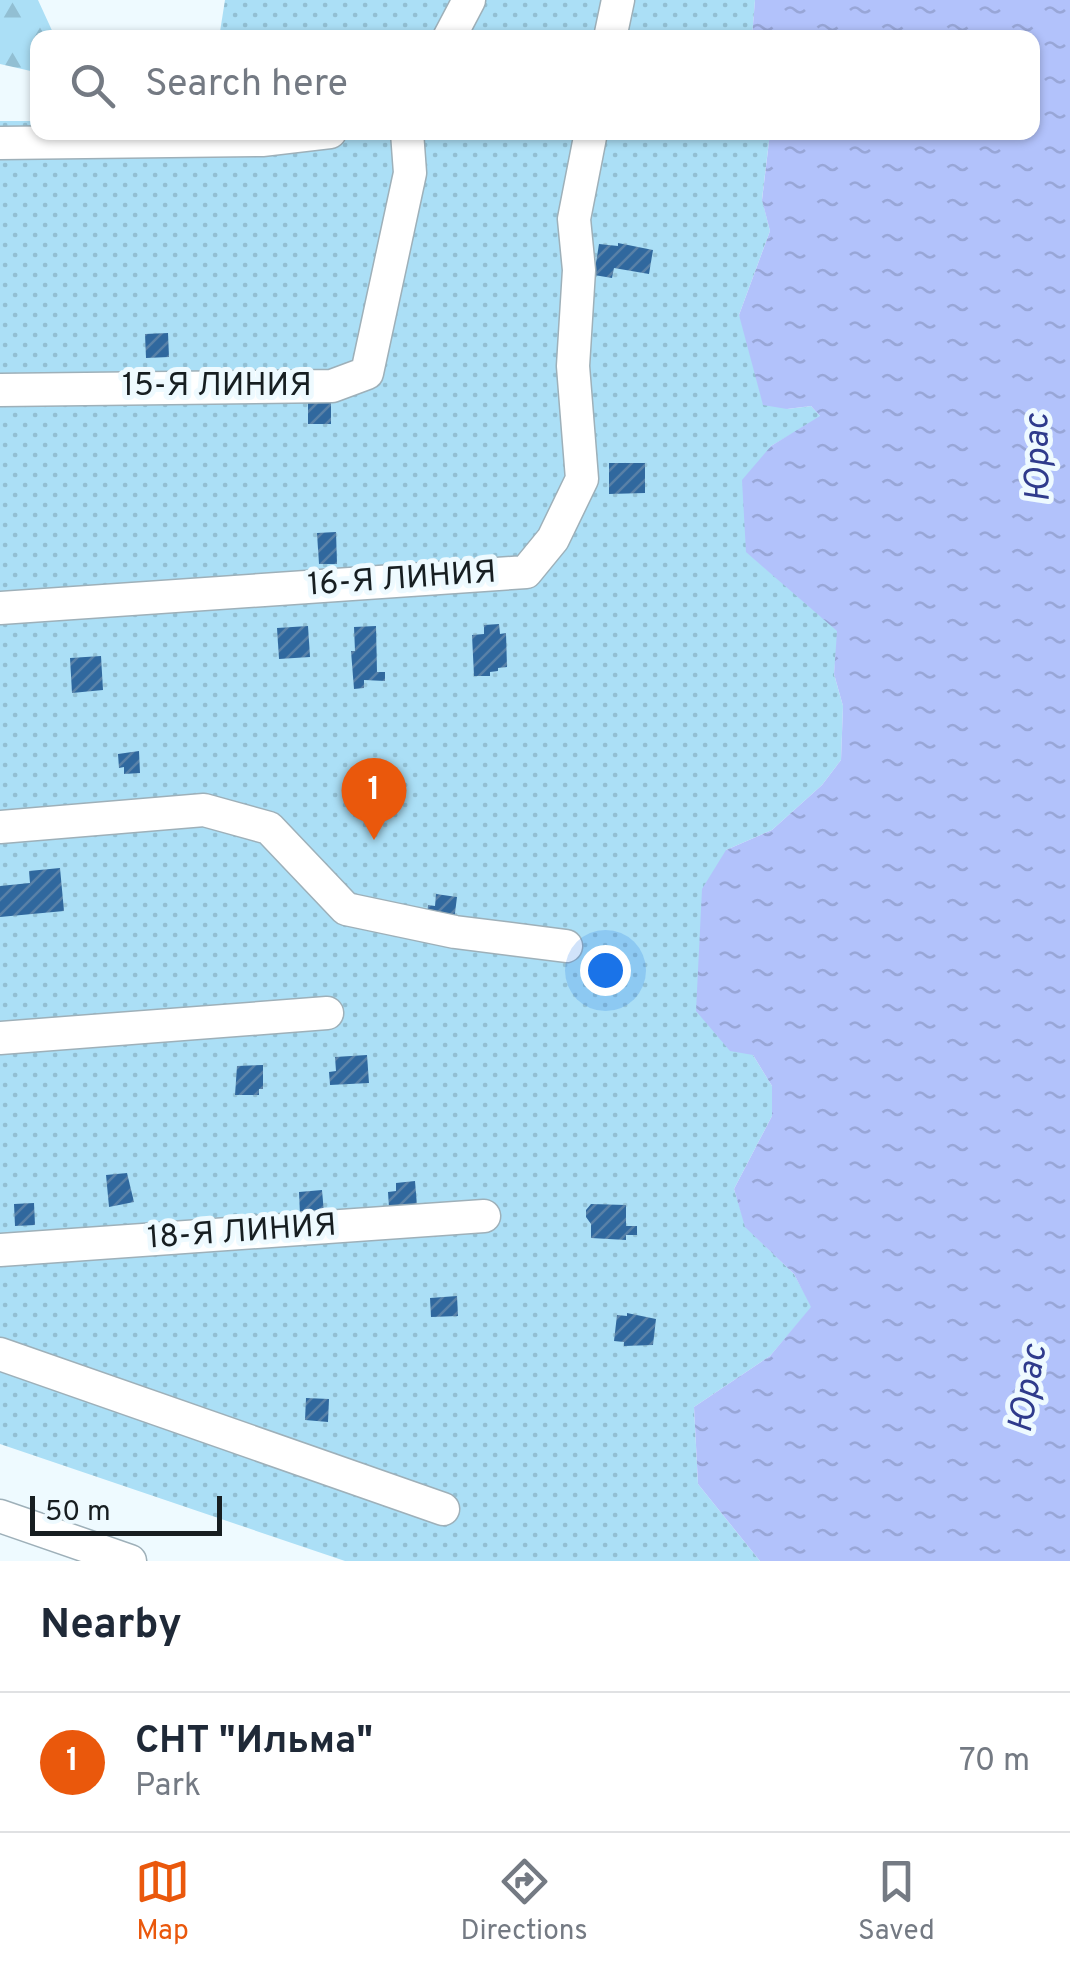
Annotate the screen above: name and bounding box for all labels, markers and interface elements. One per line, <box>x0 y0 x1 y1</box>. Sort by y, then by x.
search box <box>30 30 1040 140</box>
icon: search <box>65 58 120 113</box>
text: Search here <box>145 61 348 110</box>
street label: 15-Я ЛИНИЯ <box>122 367 312 407</box>
water label: Юрас <box>1016 412 1062 503</box>
street label: 16-Я ЛИНИЯ <box>306 553 498 607</box>
pin: 1 <box>342 758 406 840</box>
your location <box>580 945 631 996</box>
street label: 18-Я ЛИНИЯ <box>146 1206 338 1260</box>
water label: Юрас <box>1000 1340 1059 1437</box>
scale bar <box>30 1491 222 1536</box>
text: 50 m <box>45 1495 111 1531</box>
text: Nearby <box>40 1600 182 1653</box>
text: СНТ "Ильма" <box>135 1718 373 1767</box>
text: 1 <box>66 1742 79 1782</box>
text: 70 m <box>959 1742 1030 1782</box>
text: Park <box>135 1767 201 1807</box>
tab: Map <box>135 1854 190 1950</box>
tab: Directions <box>460 1854 588 1950</box>
tab: Saved <box>858 1854 935 1950</box>

